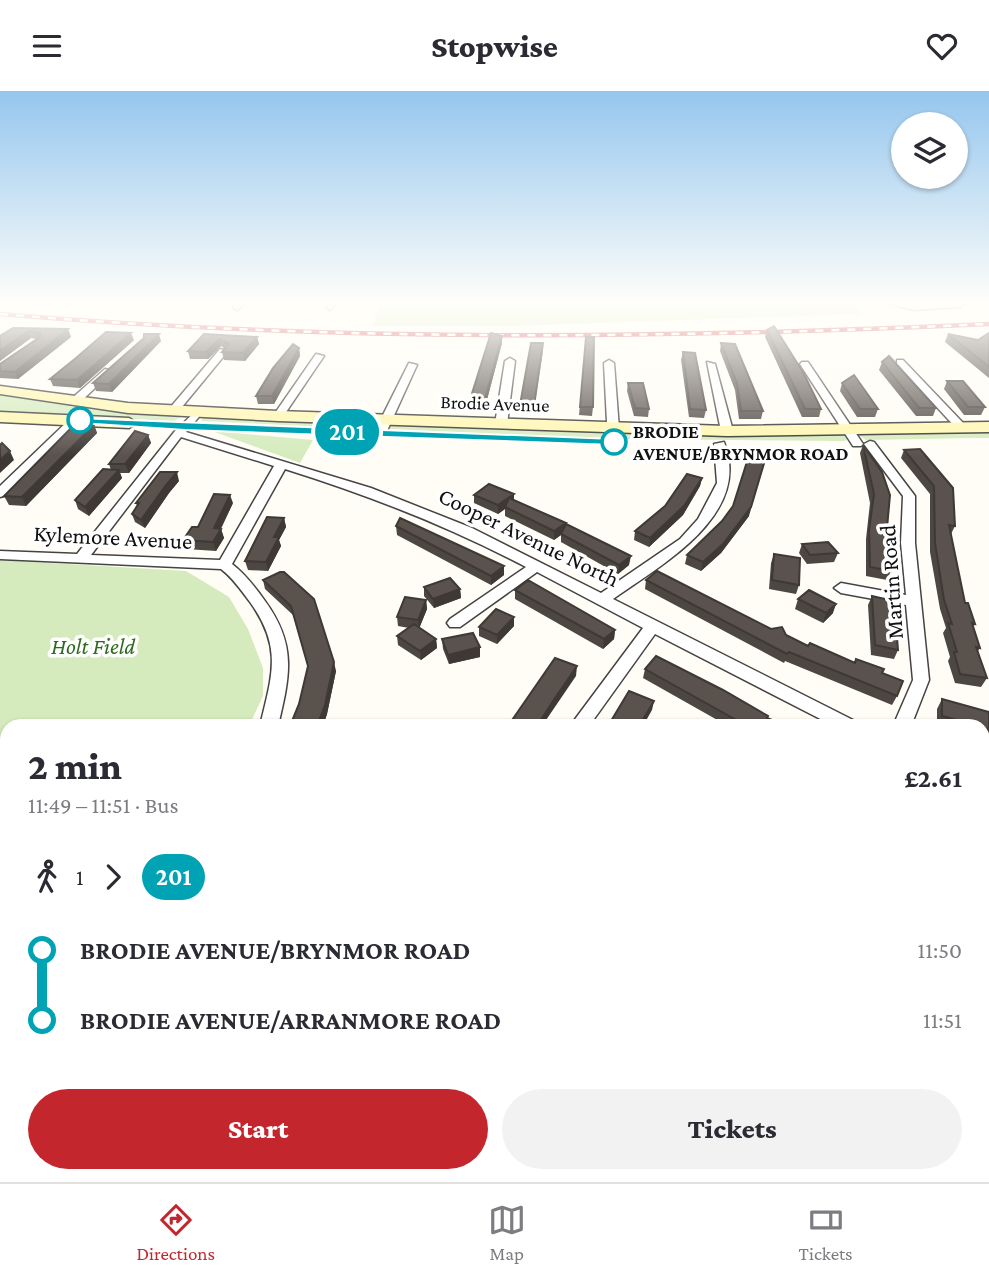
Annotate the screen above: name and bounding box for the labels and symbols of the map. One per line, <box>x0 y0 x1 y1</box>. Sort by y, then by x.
street label: Brodie Avenue <box>440 391 550 416</box>
unlabelled marker <box>67 407 93 433</box>
line badge: 201 <box>307 409 387 455</box>
place label: BRODIE AVENUE/BRYNMOR ROAD <box>632 421 849 464</box>
marker: BRODIE AVENUE/BRYNMOR ROAD <box>601 429 627 455</box>
street label: Cooper Avenue North <box>435 482 623 592</box>
street label: Kylemore Avenue <box>33 520 193 554</box>
street label: Martin Road <box>874 524 908 640</box>
park label: Holt Field <box>51 633 136 659</box>

